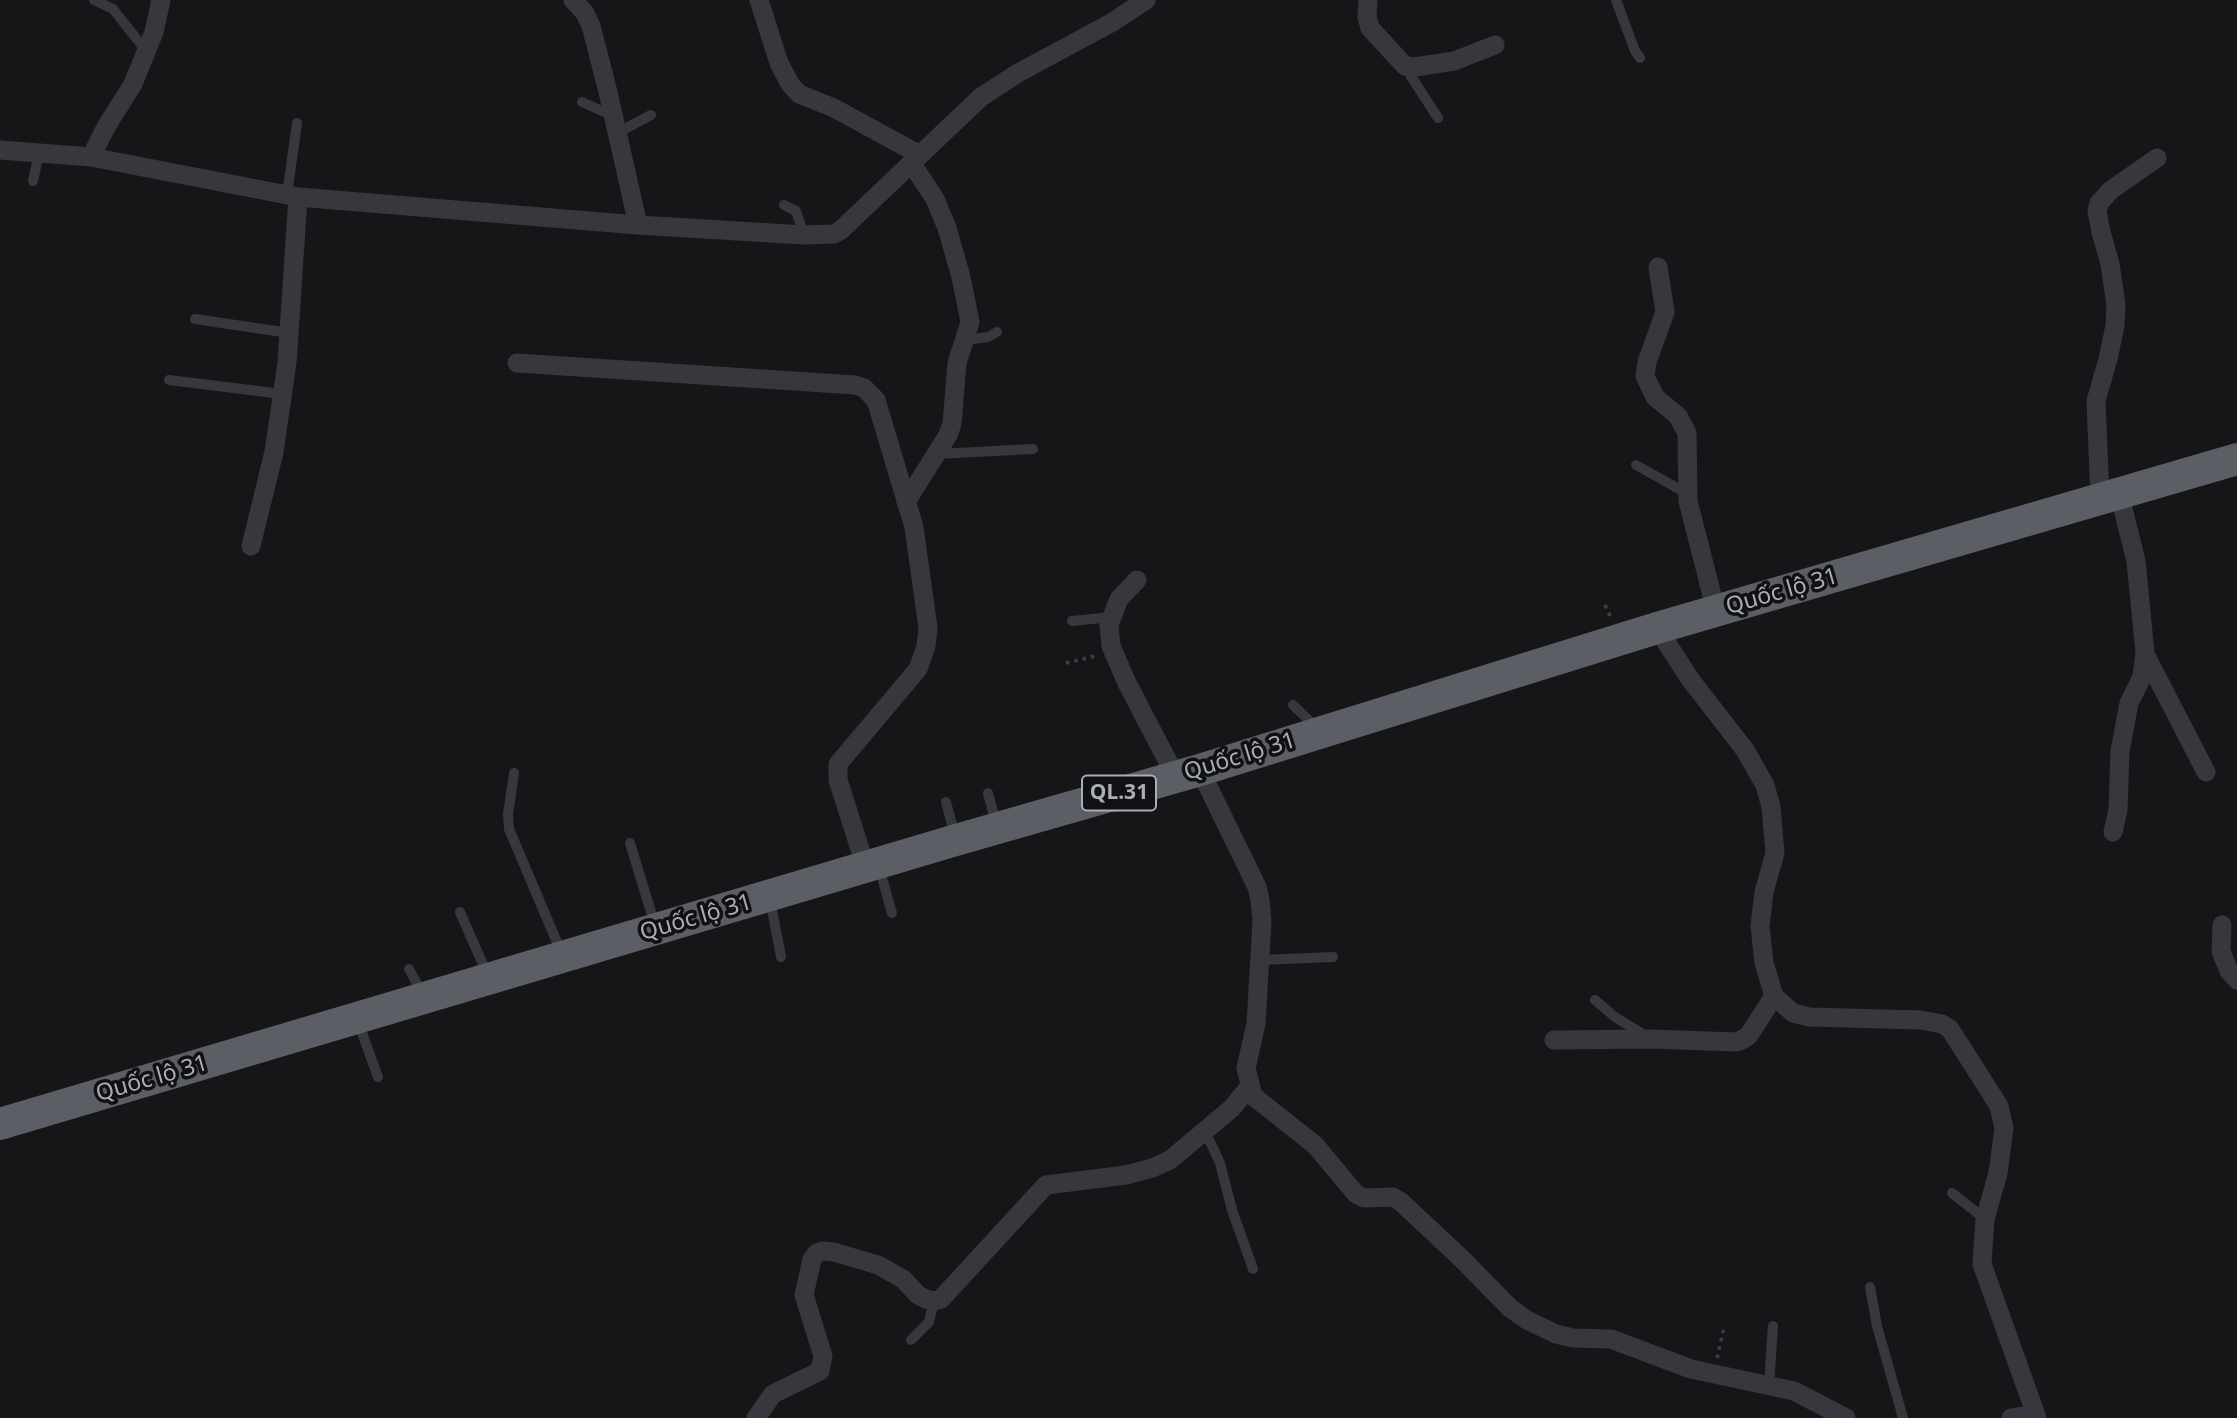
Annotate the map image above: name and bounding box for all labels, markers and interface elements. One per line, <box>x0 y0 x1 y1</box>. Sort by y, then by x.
street label: Quốc lộ 31 <box>1723 563 1841 621</box>
street label: Quốc lộ 31 <box>1181 727 1299 787</box>
road number: QL.31 <box>1082 776 1156 810</box>
street label: Quốc lộ 31 <box>637 889 755 947</box>
street label: Quốc lộ 31 <box>93 1050 211 1108</box>

